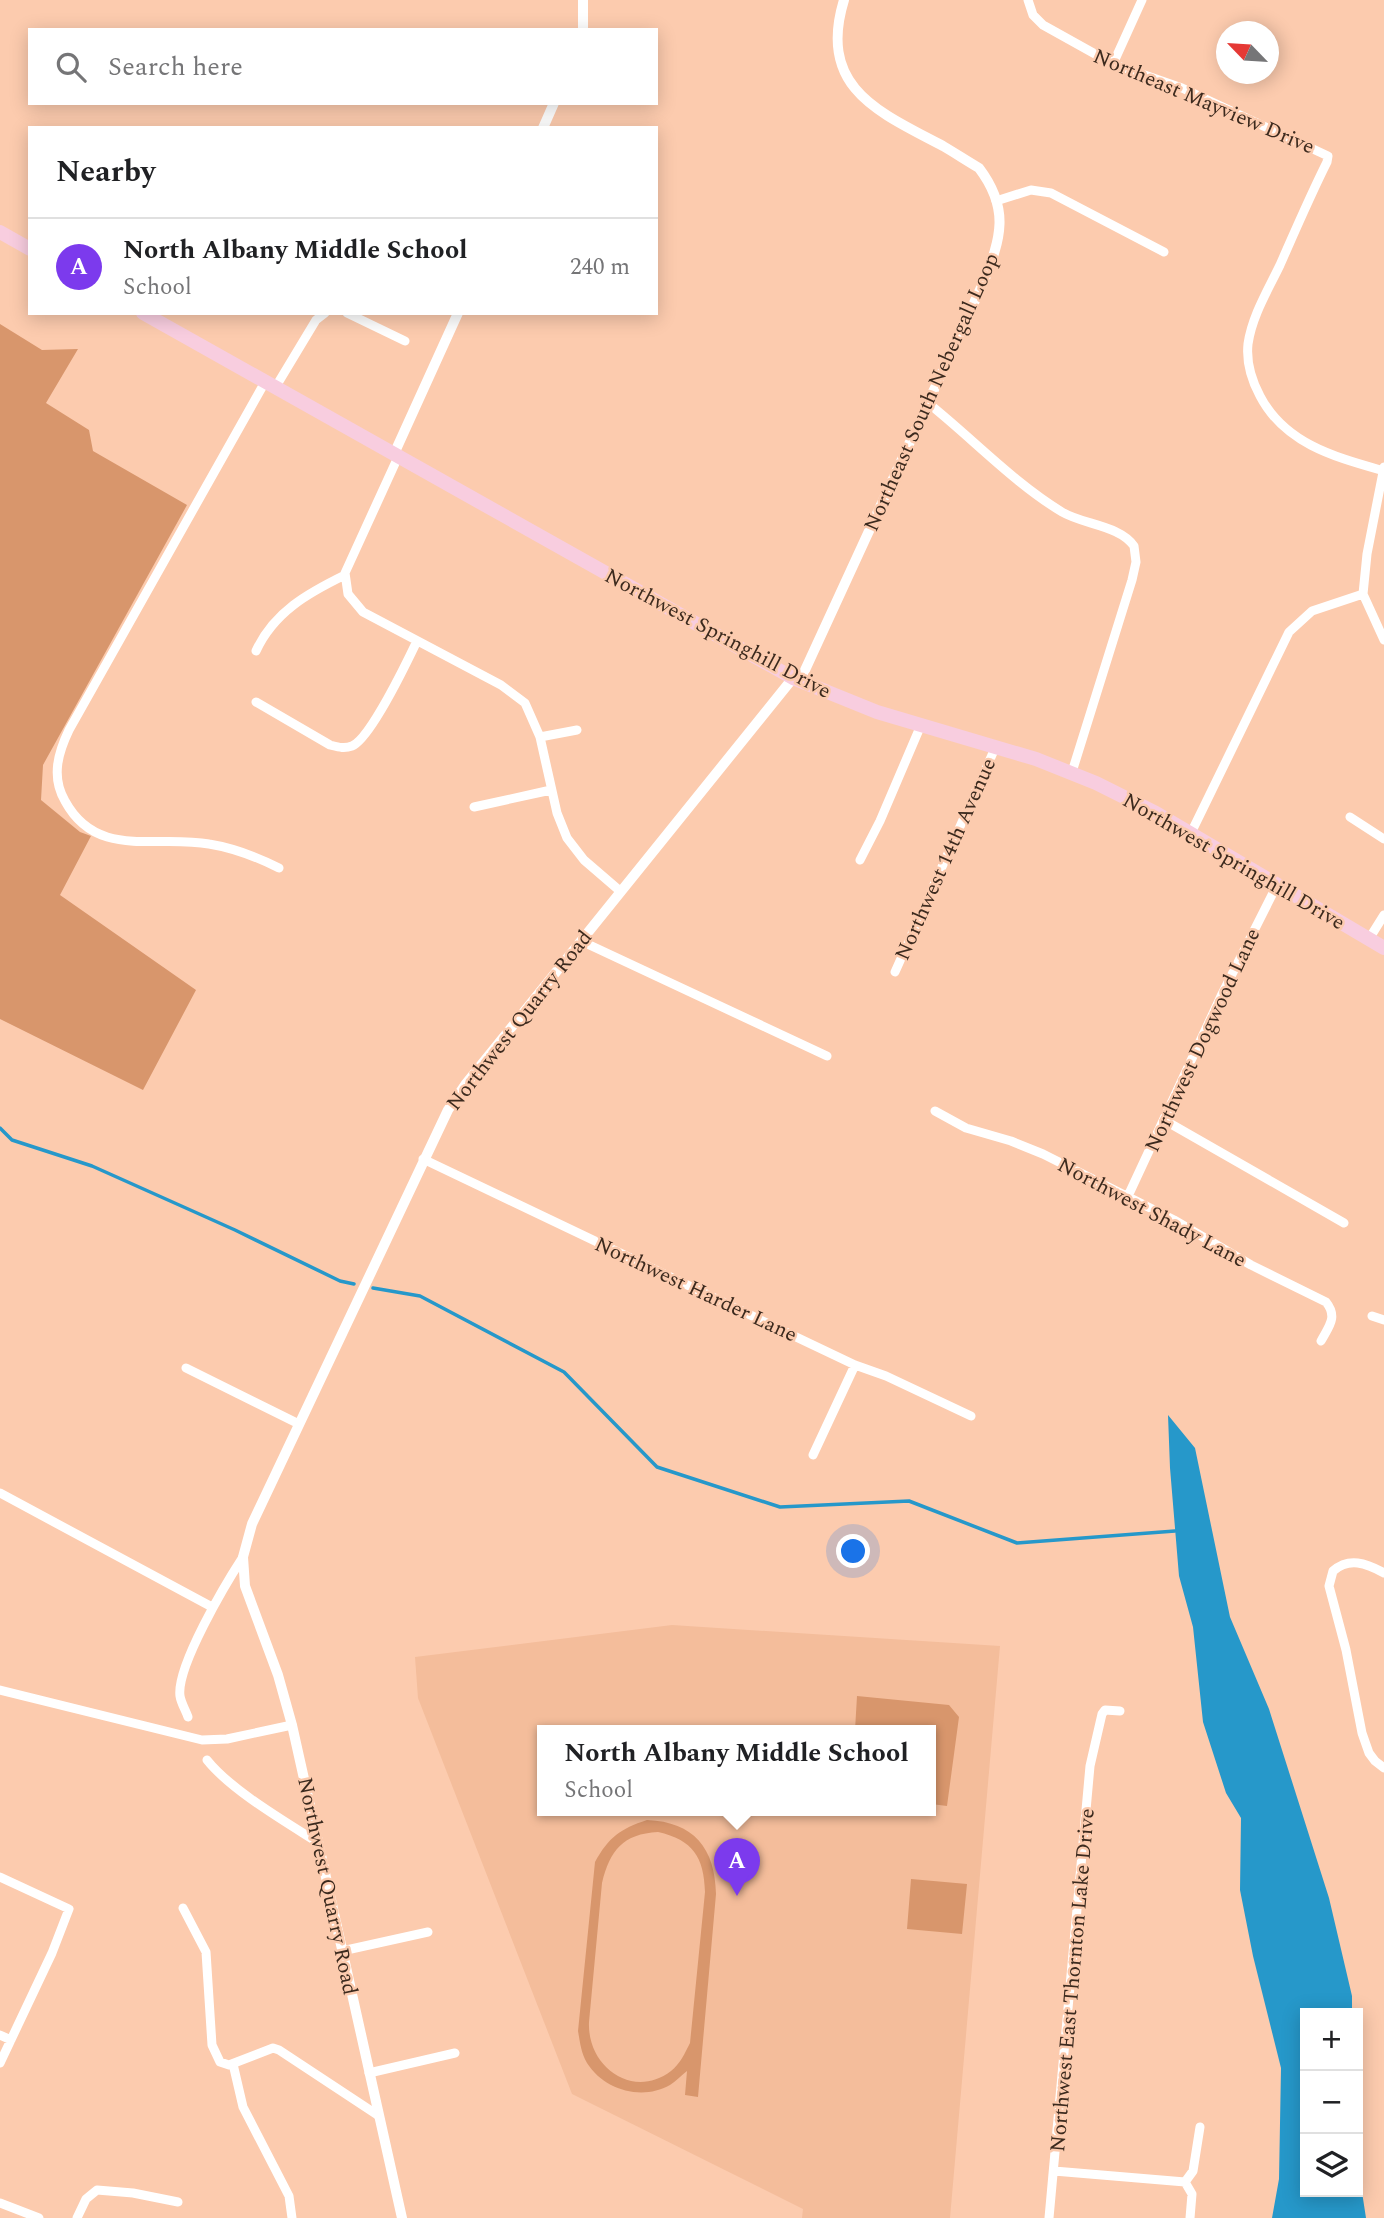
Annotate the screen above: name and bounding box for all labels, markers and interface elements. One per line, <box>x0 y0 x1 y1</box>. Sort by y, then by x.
north arrow <box>1216 21 1279 84</box>
search box <box>28 28 658 105</box>
street label: Northeast Mayview Drive <box>1088 41 1319 163</box>
text: Search here <box>108 47 243 87</box>
icon: search <box>52 48 90 86</box>
text: Nearby <box>56 149 155 195</box>
text: North Albany Middle School <box>123 230 468 270</box>
street label: Northeast South Nebergall Loop <box>856 248 1008 537</box>
text: A <box>70 250 88 285</box>
text: 240 m <box>570 250 630 285</box>
text: School <box>123 270 192 305</box>
street label: Northwest Springhill Drive <box>599 560 837 707</box>
street label: Northwest 14th Avenue <box>887 753 1005 966</box>
street label: Northwest Springhill Drive <box>1116 785 1351 939</box>
street label: Northwest Quarry Road <box>439 923 601 1118</box>
street label: Northwest Dogwood Lane <box>1137 923 1269 1158</box>
street label: Northwest Shady Lane <box>1051 1149 1252 1276</box>
street label: Northwest Harder Lane <box>589 1229 802 1351</box>
your location <box>836 1534 870 1568</box>
popup <box>537 1725 936 1816</box>
text: North Albany Middle School <box>564 1733 909 1773</box>
text: School <box>564 1773 633 1808</box>
street label: Northwest Quarry Road <box>288 1774 366 1998</box>
street label: Northwest East Thornton Lake Drive <box>1042 1807 1104 2153</box>
pin: A <box>714 1838 760 1896</box>
map controls <box>1300 2008 1363 2197</box>
button: + <box>1300 2008 1363 2071</box>
button: − <box>1300 2071 1363 2134</box>
button: layers <box>1300 2134 1363 2197</box>

